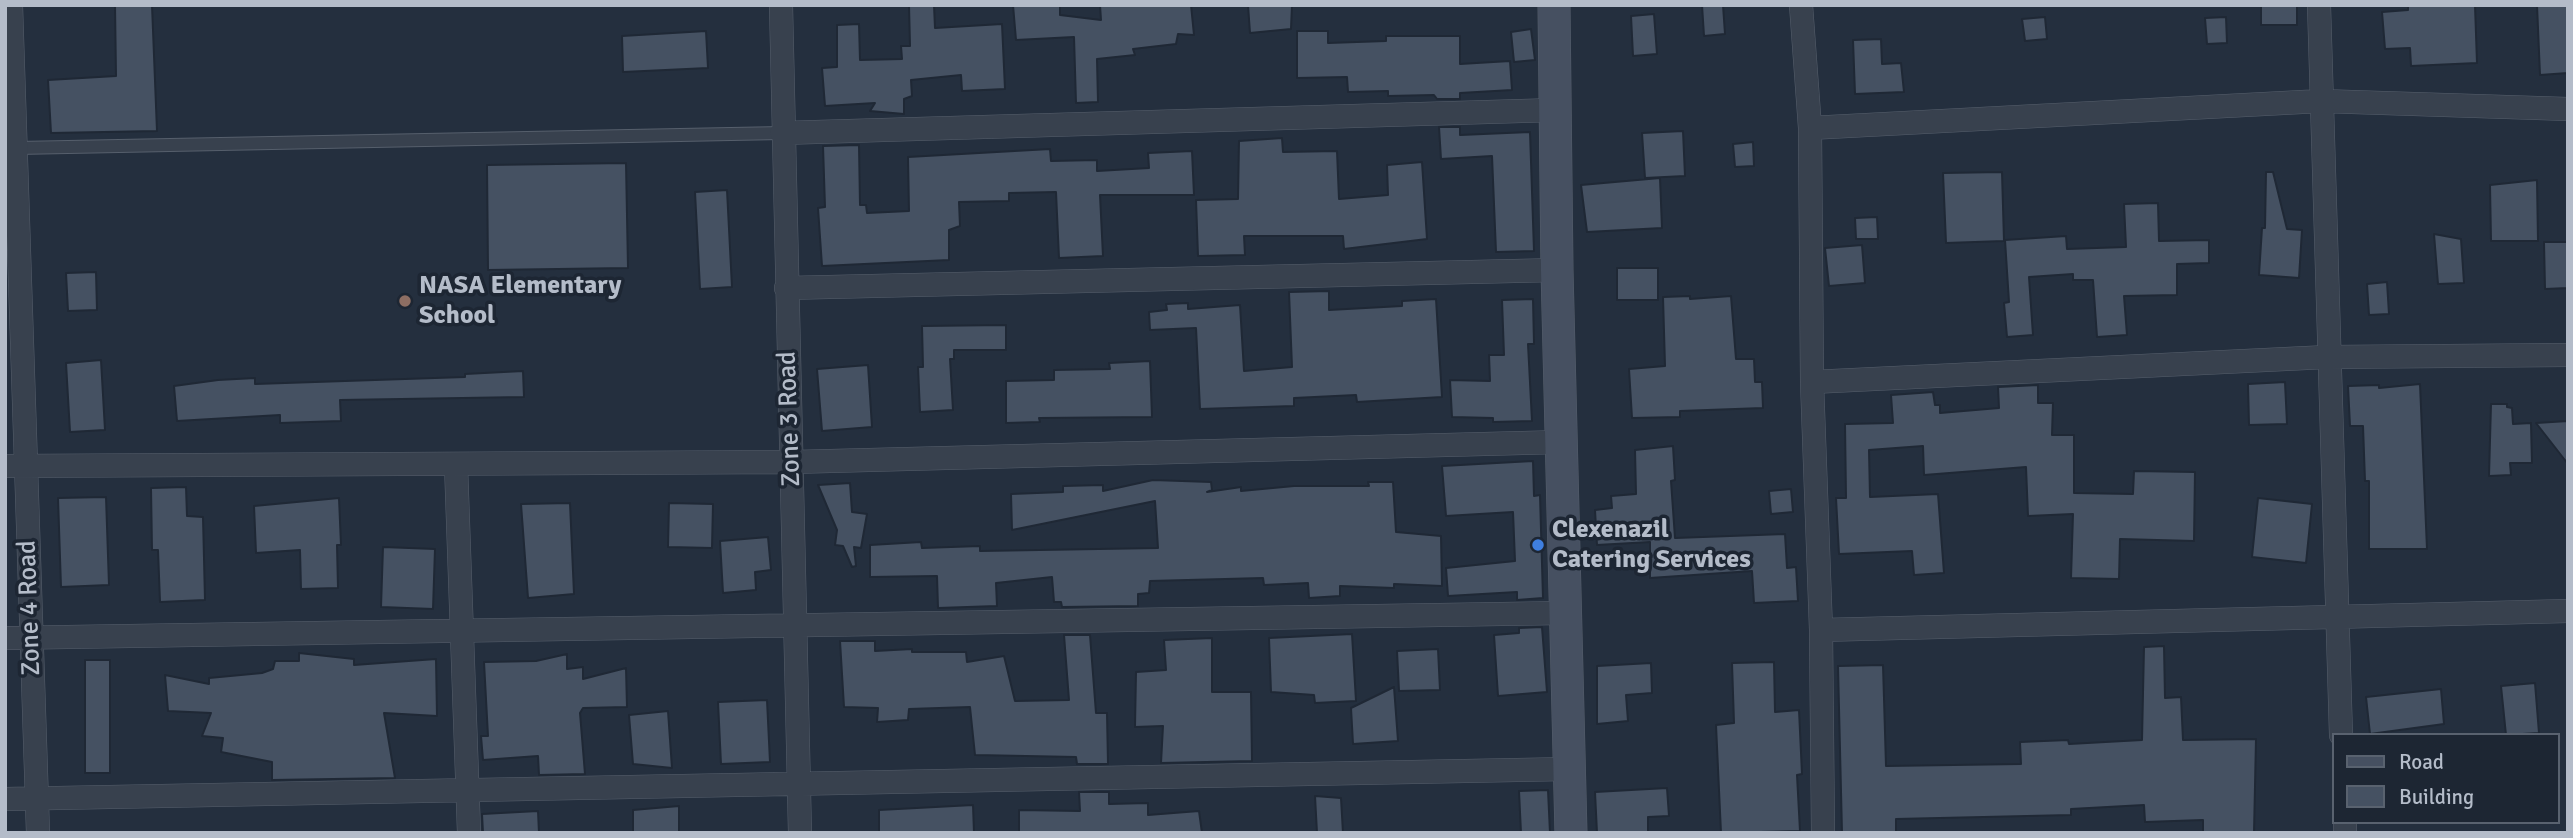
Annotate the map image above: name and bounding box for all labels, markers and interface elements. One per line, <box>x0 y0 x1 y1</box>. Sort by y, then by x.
place label: NASA Elementary School <box>419 270 622 332</box>
marker: NASA Elementary School <box>397 293 413 309</box>
street label: Zone 3 Road <box>772 351 808 487</box>
place label: Clexenazil Catering Services <box>1552 514 1751 576</box>
marker: Clexenazil Catering Services <box>1530 537 1546 553</box>
street label: Zone 4 Road <box>12 540 48 676</box>
legend <box>2332 733 2559 824</box>
text: Road <box>2399 749 2444 775</box>
text: Building <box>2399 784 2474 810</box>

